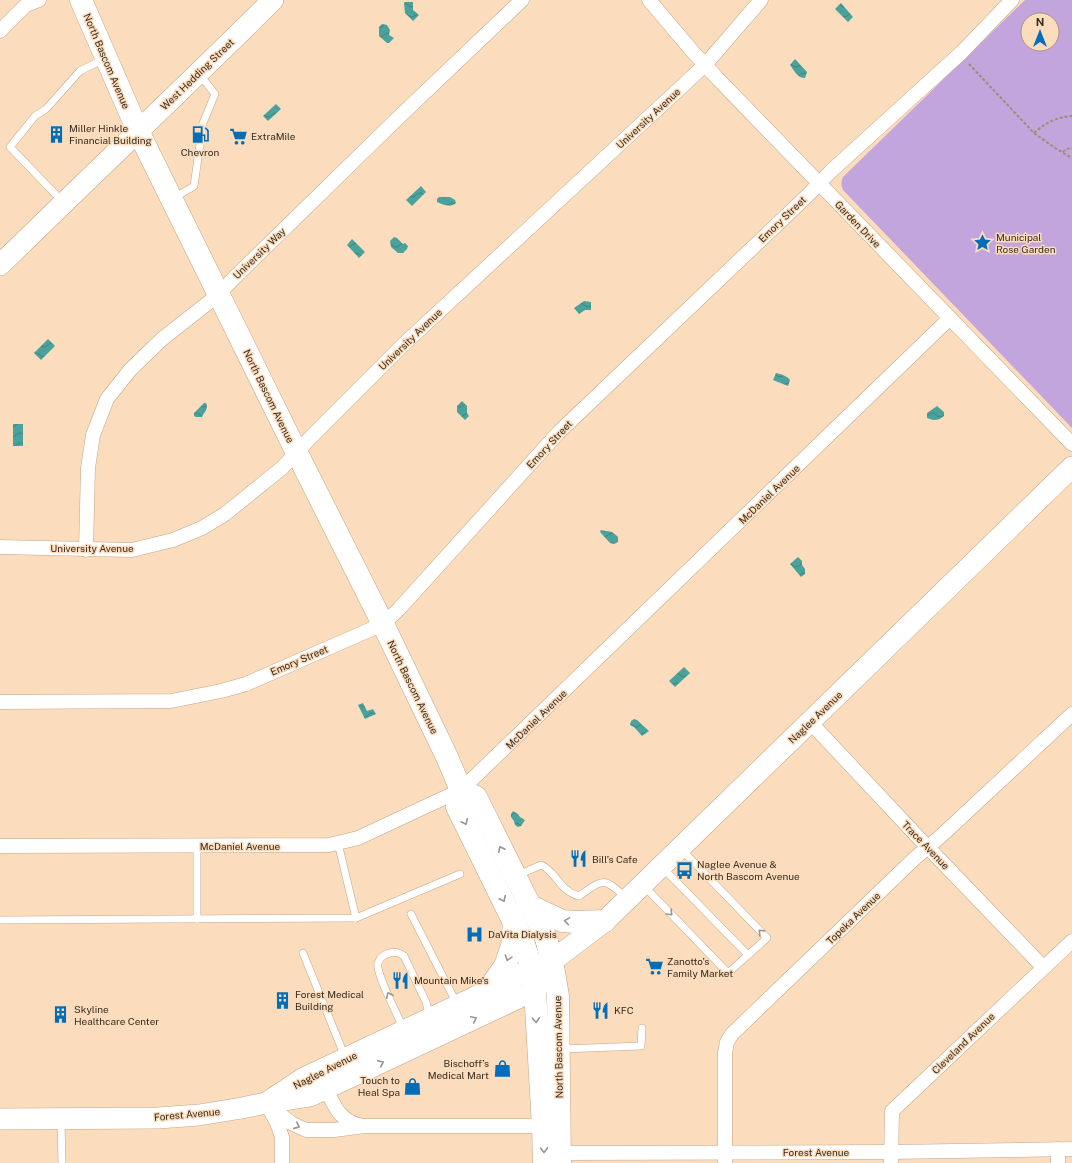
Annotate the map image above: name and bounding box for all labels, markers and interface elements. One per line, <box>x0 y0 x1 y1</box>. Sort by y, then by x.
street label: North Bascom Avenue <box>81 11 133 111</box>
north arrow <box>1020 12 1060 52</box>
text: N <box>1036 16 1044 28</box>
street label: West Hedding Street <box>158 36 236 112</box>
street label: University Avenue <box>613 85 683 151</box>
place label: Miller Hinkle Financial Building <box>69 122 152 146</box>
building icon: Miller Hinkle Financial Building <box>46 124 66 144</box>
fuel station icon: Chevron <box>190 125 210 145</box>
supermarket icon: ExtraMile <box>228 126 248 146</box>
place label: ExtraMile <box>251 130 296 142</box>
place label: Chevron <box>181 146 219 158</box>
street label: Emory Street <box>756 193 808 245</box>
street label: Garden Drive <box>833 198 884 250</box>
street label: University Way <box>230 224 288 281</box>
place label: Municipal Rose Garden <box>996 231 1056 255</box>
place icon: Municipal Rose Garden <box>973 233 993 253</box>
street label: University Avenue <box>376 306 444 372</box>
street label: North Bascom Avenue <box>241 347 297 445</box>
street label: Emory Street <box>524 417 574 471</box>
street label: McDaniel Avenue <box>736 462 802 526</box>
street label: University Avenue <box>50 542 134 554</box>
street label: North Bascom Avenue <box>385 638 441 736</box>
street label: Emory Street <box>268 642 330 678</box>
street label: McDaniel Avenue <box>503 687 569 751</box>
street label: Naglee Avenue <box>786 688 845 746</box>
one-way arrow <box>460 818 468 825</box>
street label: Trace Avenue <box>900 818 952 872</box>
street label: McDaniel Avenue <box>200 840 280 852</box>
one-way arrow <box>498 846 506 854</box>
restaurant icon: Bill’s Cafe <box>569 849 589 869</box>
place label: Bill’s Cafe <box>592 853 638 865</box>
place label: Naglee Avenue & North Bascom Avenue <box>697 858 800 882</box>
bus stop icon: Naglee Avenue & North Bascom Avenue <box>674 860 694 880</box>
street label: Topeka Avenue <box>824 889 883 947</box>
one-way arrow <box>498 895 506 902</box>
one-way arrow <box>665 908 673 916</box>
one-way arrow <box>563 917 570 926</box>
hospital icon: DaVita Dialysis <box>465 924 485 944</box>
place label: DaVita Dialysis <box>488 928 557 940</box>
one-way arrow <box>759 929 766 936</box>
one-way arrow <box>504 955 513 962</box>
place label: Zanotto’s Family Market <box>667 955 733 979</box>
supermarket icon: Zanotto’s Family Market <box>644 957 664 977</box>
restaurant icon: Mountain Mike's <box>391 970 411 990</box>
place label: Mountain Mike's <box>414 974 489 986</box>
place label: Forest Medical Building <box>295 988 364 1012</box>
building icon: Forest Medical Building <box>272 990 292 1010</box>
one-way arrow <box>386 992 394 1000</box>
street label: North Bascom Avenue <box>551 995 565 1098</box>
restaurant icon: KFC <box>591 1000 611 1020</box>
place label: Skyline Healthcare Center <box>74 1003 159 1027</box>
place label: KFC <box>614 1004 634 1016</box>
building icon: Skyline Healthcare Center <box>51 1005 71 1025</box>
street label: Cleveland Avenue <box>929 1010 997 1076</box>
one-way arrow <box>469 1016 477 1024</box>
one-way arrow <box>532 1017 541 1023</box>
street label: Naglee Avenue <box>291 1049 359 1091</box>
place label: Bischoff’s Medical Mart <box>428 1057 489 1081</box>
shop icon: Bischoff’s Medical Mart <box>492 1059 512 1079</box>
one-way arrow <box>376 1060 384 1068</box>
place label: Touch to Heal Spa <box>358 1074 400 1098</box>
shop icon: Touch to Heal Spa <box>403 1076 423 1096</box>
street label: Forest Avenue <box>153 1105 221 1123</box>
one-way arrow <box>292 1121 300 1129</box>
street label: Forest Avenue <box>783 1146 850 1158</box>
one-way arrow <box>539 1147 548 1153</box>

